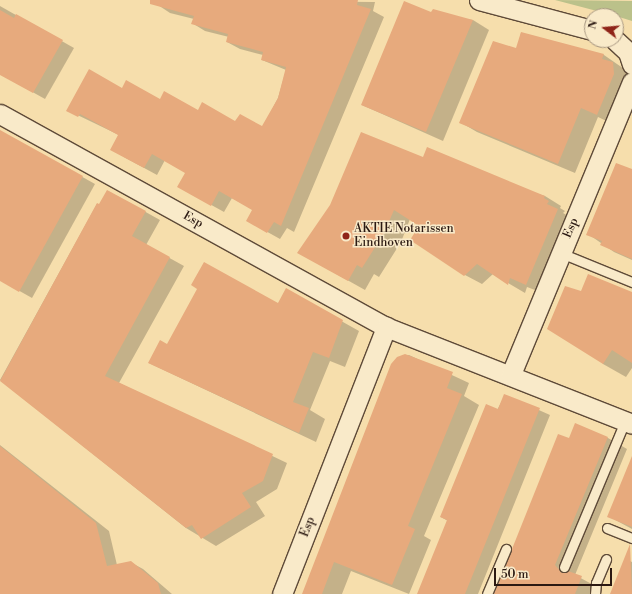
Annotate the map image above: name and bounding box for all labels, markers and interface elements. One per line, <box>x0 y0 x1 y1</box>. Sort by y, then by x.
north arrow <box>584 8 624 48</box>
text: N <box>585 19 601 31</box>
street label: Esp <box>181 209 205 231</box>
street label: Esp <box>560 216 582 240</box>
place label: AKTIE Notarissen Eindhoven <box>354 222 454 250</box>
marker: AKTIE Notarissen Eindhoven <box>341 231 351 241</box>
street label: Esp <box>298 515 318 539</box>
scale bar <box>496 560 614 586</box>
text: 50 m <box>501 567 529 582</box>

